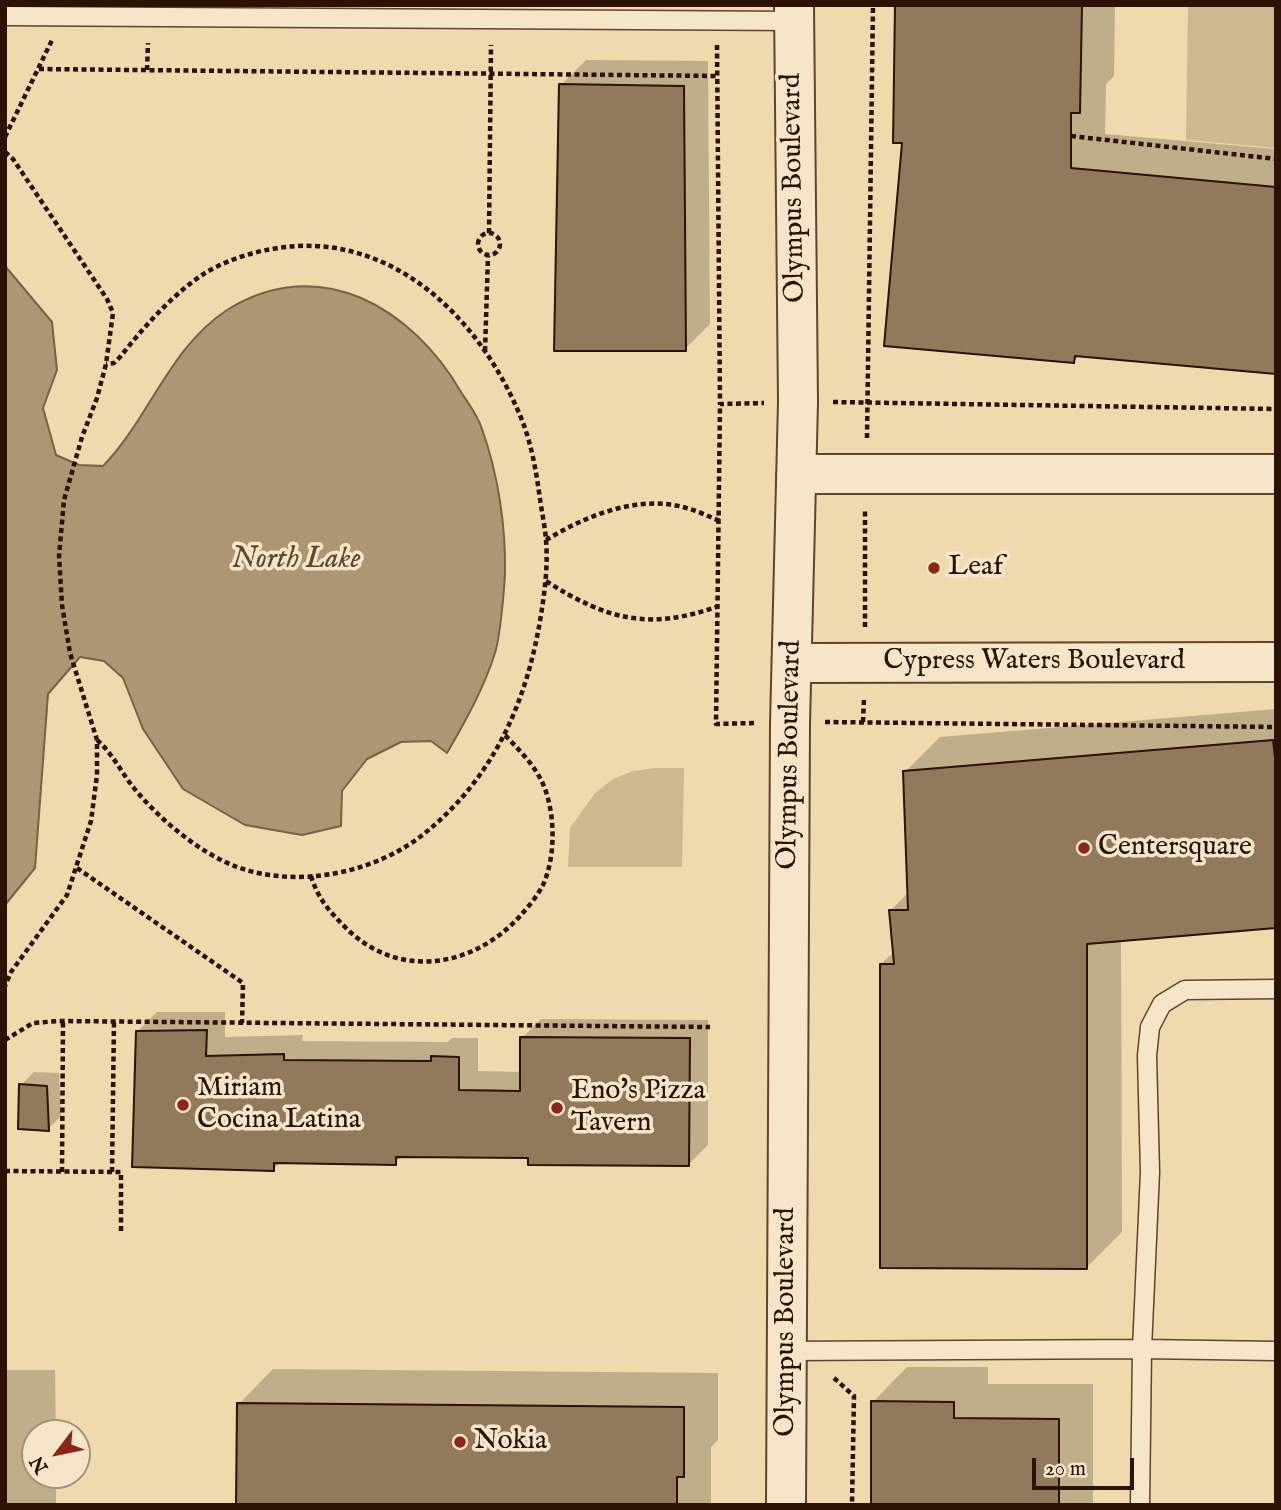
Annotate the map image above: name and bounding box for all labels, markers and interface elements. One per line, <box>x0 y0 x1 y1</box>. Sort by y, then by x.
street label: Olympus Boulevard <box>776 73 814 303</box>
water label: North Lake <box>231 543 361 579</box>
place label: Leaf <box>948 551 1003 585</box>
marker: Leaf <box>926 560 942 576</box>
street label: Olympus Boulevard <box>772 640 810 870</box>
street label: Cypress Waters Boulevard <box>883 645 1185 679</box>
place label: Centersquare <box>1098 831 1252 865</box>
marker: Centersquare <box>1076 840 1092 856</box>
place label: Miriam Cocina Latina <box>197 1072 361 1138</box>
place label: Eno's Pizza Tavern <box>571 1075 706 1141</box>
marker: Miriam Cocina Latina <box>175 1097 191 1113</box>
marker: Eno's Pizza Tavern <box>549 1100 565 1116</box>
street label: Olympus Boulevard <box>770 1207 804 1437</box>
north arrow <box>21 1419 91 1489</box>
place label: Nokia <box>474 1425 547 1459</box>
marker: Nokia <box>452 1434 468 1450</box>
scale bar <box>1036 1444 1138 1488</box>
text: N <box>25 1451 54 1477</box>
text: 20 m <box>1045 1456 1086 1483</box>

